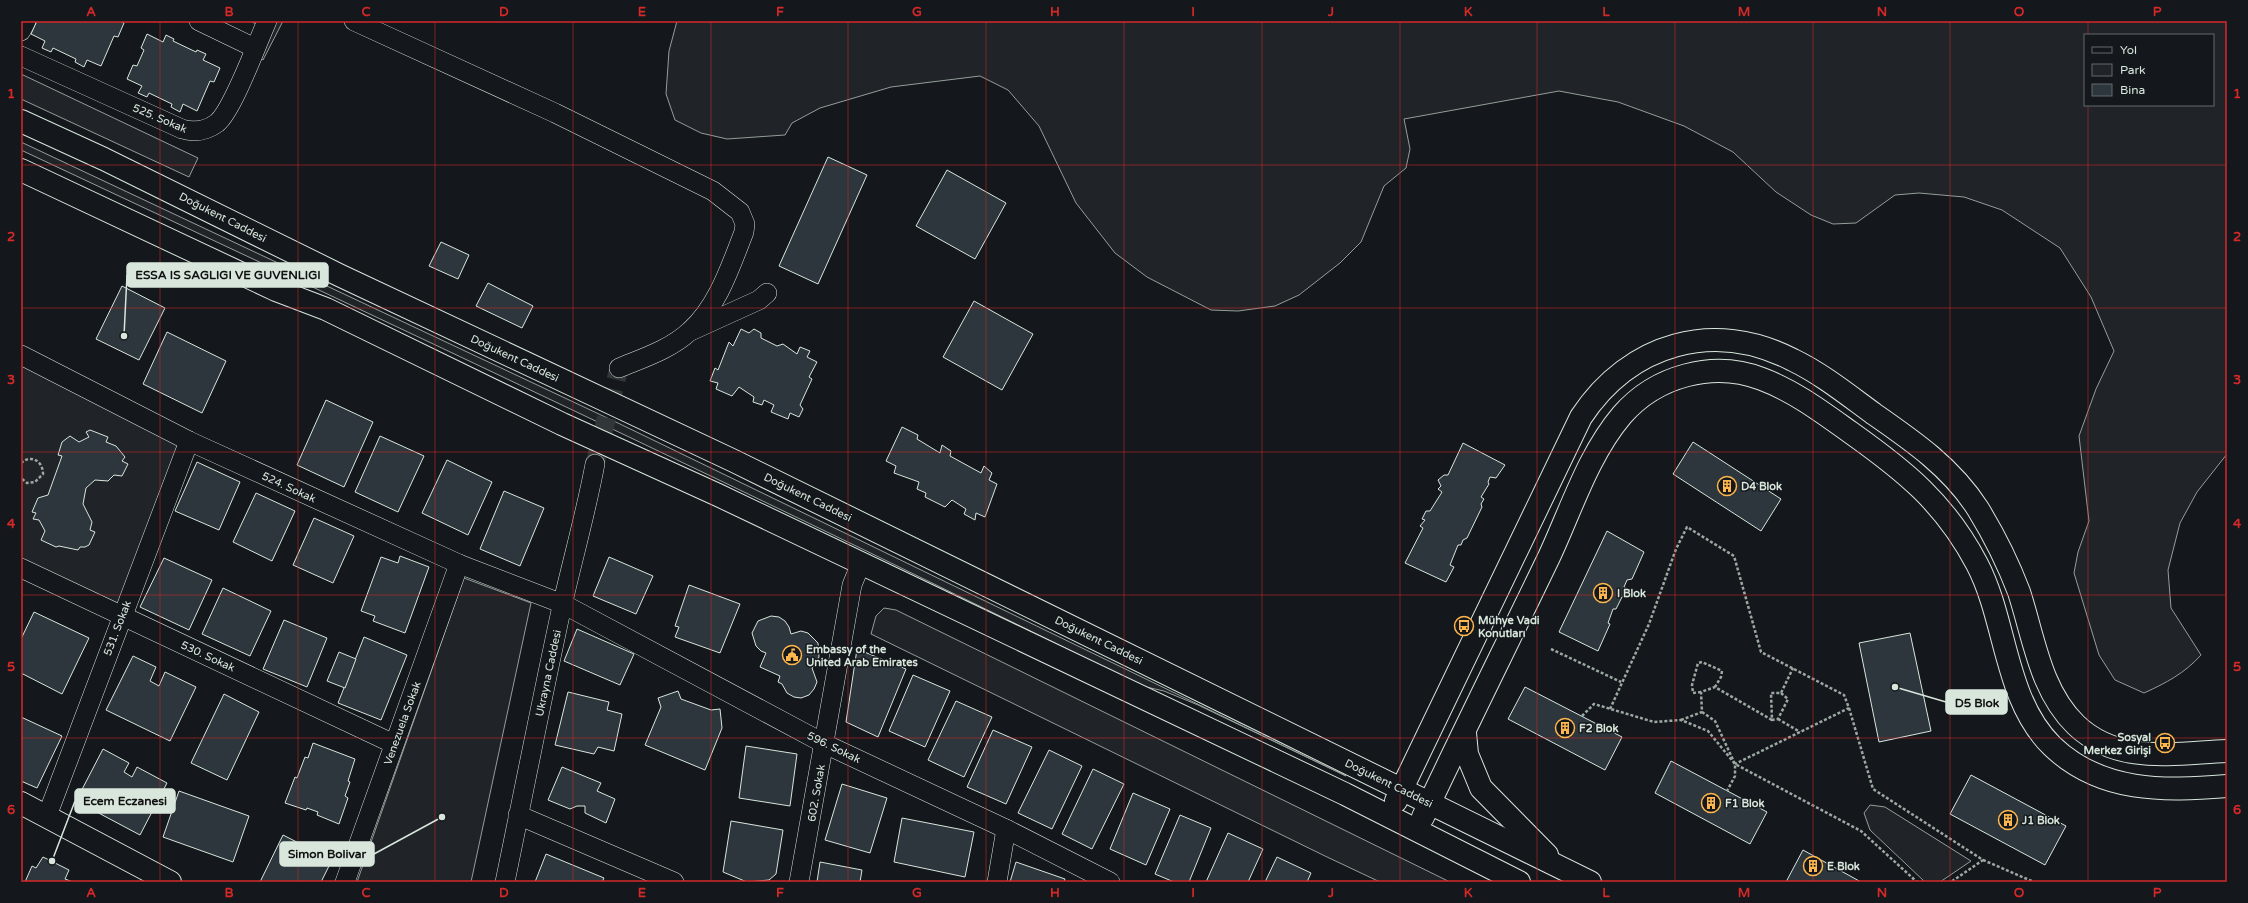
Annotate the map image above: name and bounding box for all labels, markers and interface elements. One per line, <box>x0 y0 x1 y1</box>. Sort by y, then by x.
text: A <box>86 4 96 20</box>
text: B <box>224 4 234 20</box>
text: C <box>361 4 371 20</box>
text: D <box>499 4 509 20</box>
text: E <box>638 4 646 20</box>
text: F <box>776 4 784 20</box>
text: G <box>912 4 922 20</box>
text: H <box>1050 4 1060 20</box>
text: I <box>1191 4 1195 20</box>
text: J <box>1327 4 1334 20</box>
text: K <box>1464 4 1473 20</box>
text: L <box>1602 4 1610 20</box>
text: M <box>1738 4 1750 20</box>
text: N <box>1877 4 1887 20</box>
text: O <box>2014 4 2025 20</box>
text: P <box>2153 4 2162 20</box>
legend <box>2084 34 2214 106</box>
text: Yol <box>2120 43 2137 57</box>
text: Park <box>2120 63 2146 77</box>
text: Bina <box>2120 83 2145 97</box>
text: 1 <box>7 86 15 102</box>
text: 1 <box>2233 86 2241 102</box>
street label: 525. Sokak <box>131 101 189 136</box>
street label: Doğukent Caddesi <box>177 190 269 245</box>
text: 2 <box>7 229 15 245</box>
text: 2 <box>2233 229 2241 245</box>
callout: ESSA IS SAGLIGI VE GUVENLIGI <box>127 263 328 287</box>
text: ESSA IS SAGLIGI VE GUVENLIGI <box>135 268 321 282</box>
street label: Doğukent Caddesi <box>468 332 561 385</box>
text: 3 <box>7 372 15 388</box>
text: 3 <box>2233 372 2241 388</box>
street label: 524. Sokak <box>260 469 318 506</box>
street label: Doğukent Caddesi <box>762 471 854 524</box>
building icon: D4 Blok <box>1716 475 1738 497</box>
place label: D4 Blok <box>1741 480 1782 493</box>
text: 4 <box>7 516 16 532</box>
text: 4 <box>2233 516 2242 532</box>
building icon: I Blok <box>1592 582 1614 604</box>
place label: I Blok <box>1617 587 1646 600</box>
street label: 531. Sokak <box>101 599 134 658</box>
street label: Doğukent Caddesi <box>1053 614 1145 667</box>
place label: Mühye Vadi Konutları <box>1478 614 1540 640</box>
bus stop icon: Mühye Vadi Konutları <box>1453 615 1475 637</box>
street label: Ukrayna Caddesi <box>533 629 564 718</box>
street label: 530. Sokak <box>179 638 237 675</box>
place label: Embassy of the United Arab Emirates <box>806 643 918 669</box>
public building icon: Embassy of the United Arab Emirates <box>781 644 803 666</box>
text: 5 <box>7 659 15 675</box>
text: 5 <box>2233 659 2241 675</box>
street label: Venezuela Sokak <box>381 680 424 767</box>
callout: D5 Blok <box>1946 690 2007 714</box>
text: D5 Blok <box>1955 696 2000 710</box>
building icon: F2 Blok <box>1554 717 1576 739</box>
place label: F2 Blok <box>1579 722 1618 735</box>
street label: 596. Sokak <box>805 729 863 766</box>
place label: Sosyal Merkez Girişi <box>2084 731 2151 758</box>
bus stop icon: Sosyal Merkez Girişi <box>2154 732 2176 754</box>
street label: Doğukent Caddesi <box>1343 757 1435 810</box>
street label: 602. Sokak <box>805 763 828 823</box>
callout: Ecem Eczanesi <box>75 789 175 813</box>
building icon: F1 Blok <box>1700 792 1722 814</box>
text: Ecem Eczanesi <box>83 794 167 808</box>
place label: F1 Blok <box>1725 797 1764 810</box>
text: 6 <box>7 802 15 818</box>
text: 6 <box>2233 802 2241 818</box>
building icon: J1 Blok <box>1997 809 2019 831</box>
place label: J1 Blok <box>2021 814 2060 827</box>
callout: Simon Bolivar <box>280 842 374 866</box>
text: Simon Bolivar <box>288 847 366 861</box>
building icon: E Blok <box>1802 855 1824 877</box>
place label: E Blok <box>1827 860 1860 873</box>
text: A <box>86 885 96 901</box>
text: B <box>224 885 234 901</box>
text: C <box>361 885 371 901</box>
text: D <box>499 885 509 901</box>
text: E <box>638 885 646 901</box>
text: F <box>776 885 784 901</box>
text: G <box>912 885 922 901</box>
text: H <box>1050 885 1060 901</box>
text: I <box>1191 885 1195 901</box>
text: J <box>1327 885 1334 901</box>
text: K <box>1464 885 1473 901</box>
text: L <box>1602 885 1610 901</box>
text: M <box>1738 885 1750 901</box>
text: N <box>1877 885 1887 901</box>
text: O <box>2014 885 2025 901</box>
text: P <box>2153 885 2162 901</box>

